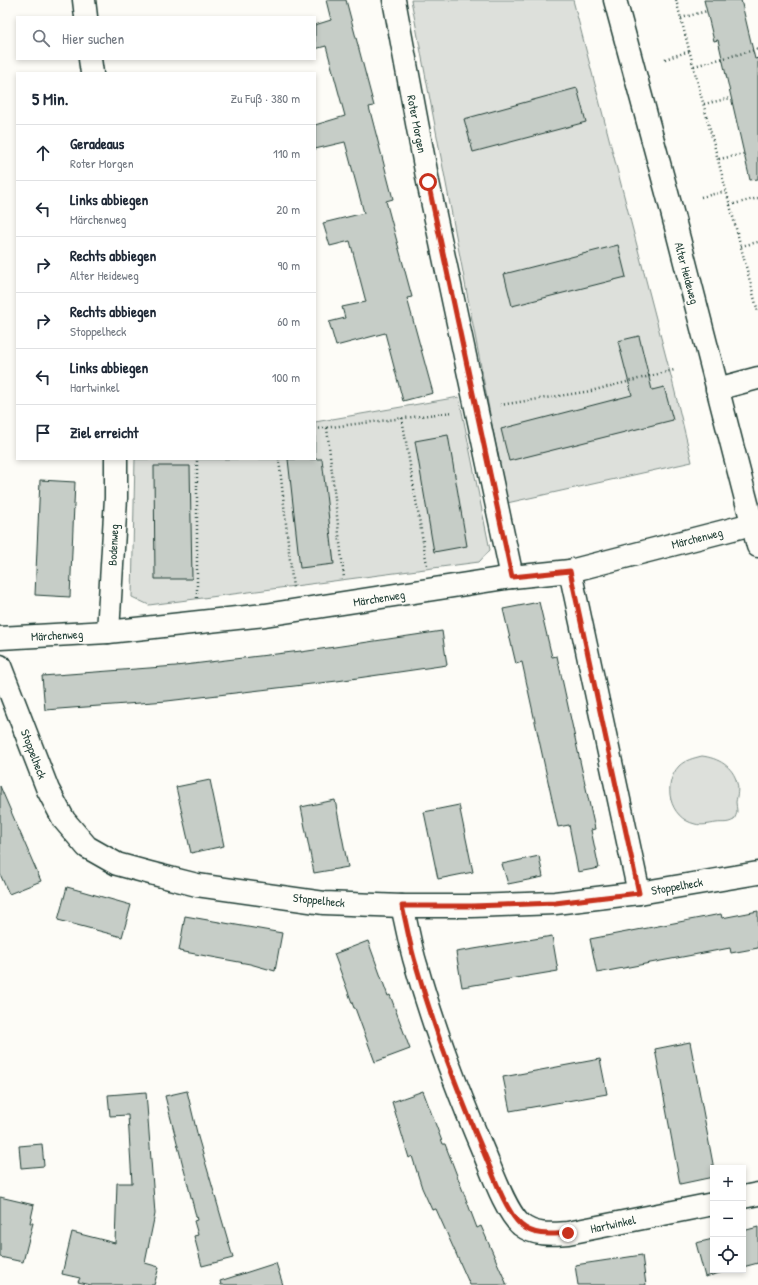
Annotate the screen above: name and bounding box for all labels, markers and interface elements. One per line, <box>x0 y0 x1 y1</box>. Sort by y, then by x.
search box <box>16 16 316 60</box>
icon: search <box>30 27 52 49</box>
text: Hier suchen <box>62 28 124 49</box>
text: 5 Min. <box>32 87 68 110</box>
text: Zu Fuß · 380 m <box>231 89 300 107</box>
street label: Roter Morgen <box>403 94 431 154</box>
text: Geradeaus <box>70 133 124 154</box>
icon: ahead <box>32 142 54 164</box>
text: 110 m <box>273 144 300 162</box>
text: Roter Morgen <box>70 154 134 172</box>
route start <box>419 173 437 191</box>
text: Links abbiegen <box>70 189 148 210</box>
icon: left <box>32 198 54 220</box>
text: 20 m <box>276 200 300 218</box>
text: Märchenweg <box>70 210 126 228</box>
street label: Alter Heideweg <box>671 240 703 306</box>
text: Rechts abbiegen <box>70 245 156 266</box>
icon: right <box>32 254 54 276</box>
text: 90 m <box>278 256 300 274</box>
text: Alter Heideweg <box>70 266 139 284</box>
text: Rechts abbiegen <box>70 301 156 322</box>
icon: right <box>32 310 54 332</box>
text: 60 m <box>277 312 300 330</box>
text: Stoppelheck <box>70 322 127 340</box>
text: Links abbiegen <box>70 357 148 378</box>
icon: left <box>32 366 54 388</box>
text: 100 m <box>272 368 300 386</box>
text: Hartwinkel <box>70 378 120 396</box>
icon: arrive <box>32 422 54 444</box>
text: Ziel erreicht <box>70 422 139 443</box>
street label: Märchenweg <box>670 523 724 553</box>
street label: Bodenweg <box>103 524 123 566</box>
street label: Märchenweg <box>352 586 406 610</box>
street label: Märchenweg <box>31 625 83 645</box>
street label: Stoppelheck <box>17 727 51 781</box>
street label: Stoppelheck <box>650 873 704 899</box>
street label: Stoppelheck <box>292 889 346 911</box>
map controls <box>710 1165 746 1273</box>
button: + <box>710 1165 746 1201</box>
button: − <box>710 1201 746 1237</box>
street label: Hartwinkel <box>589 1211 638 1237</box>
route end <box>559 1224 577 1242</box>
button: locate <box>710 1237 746 1273</box>

